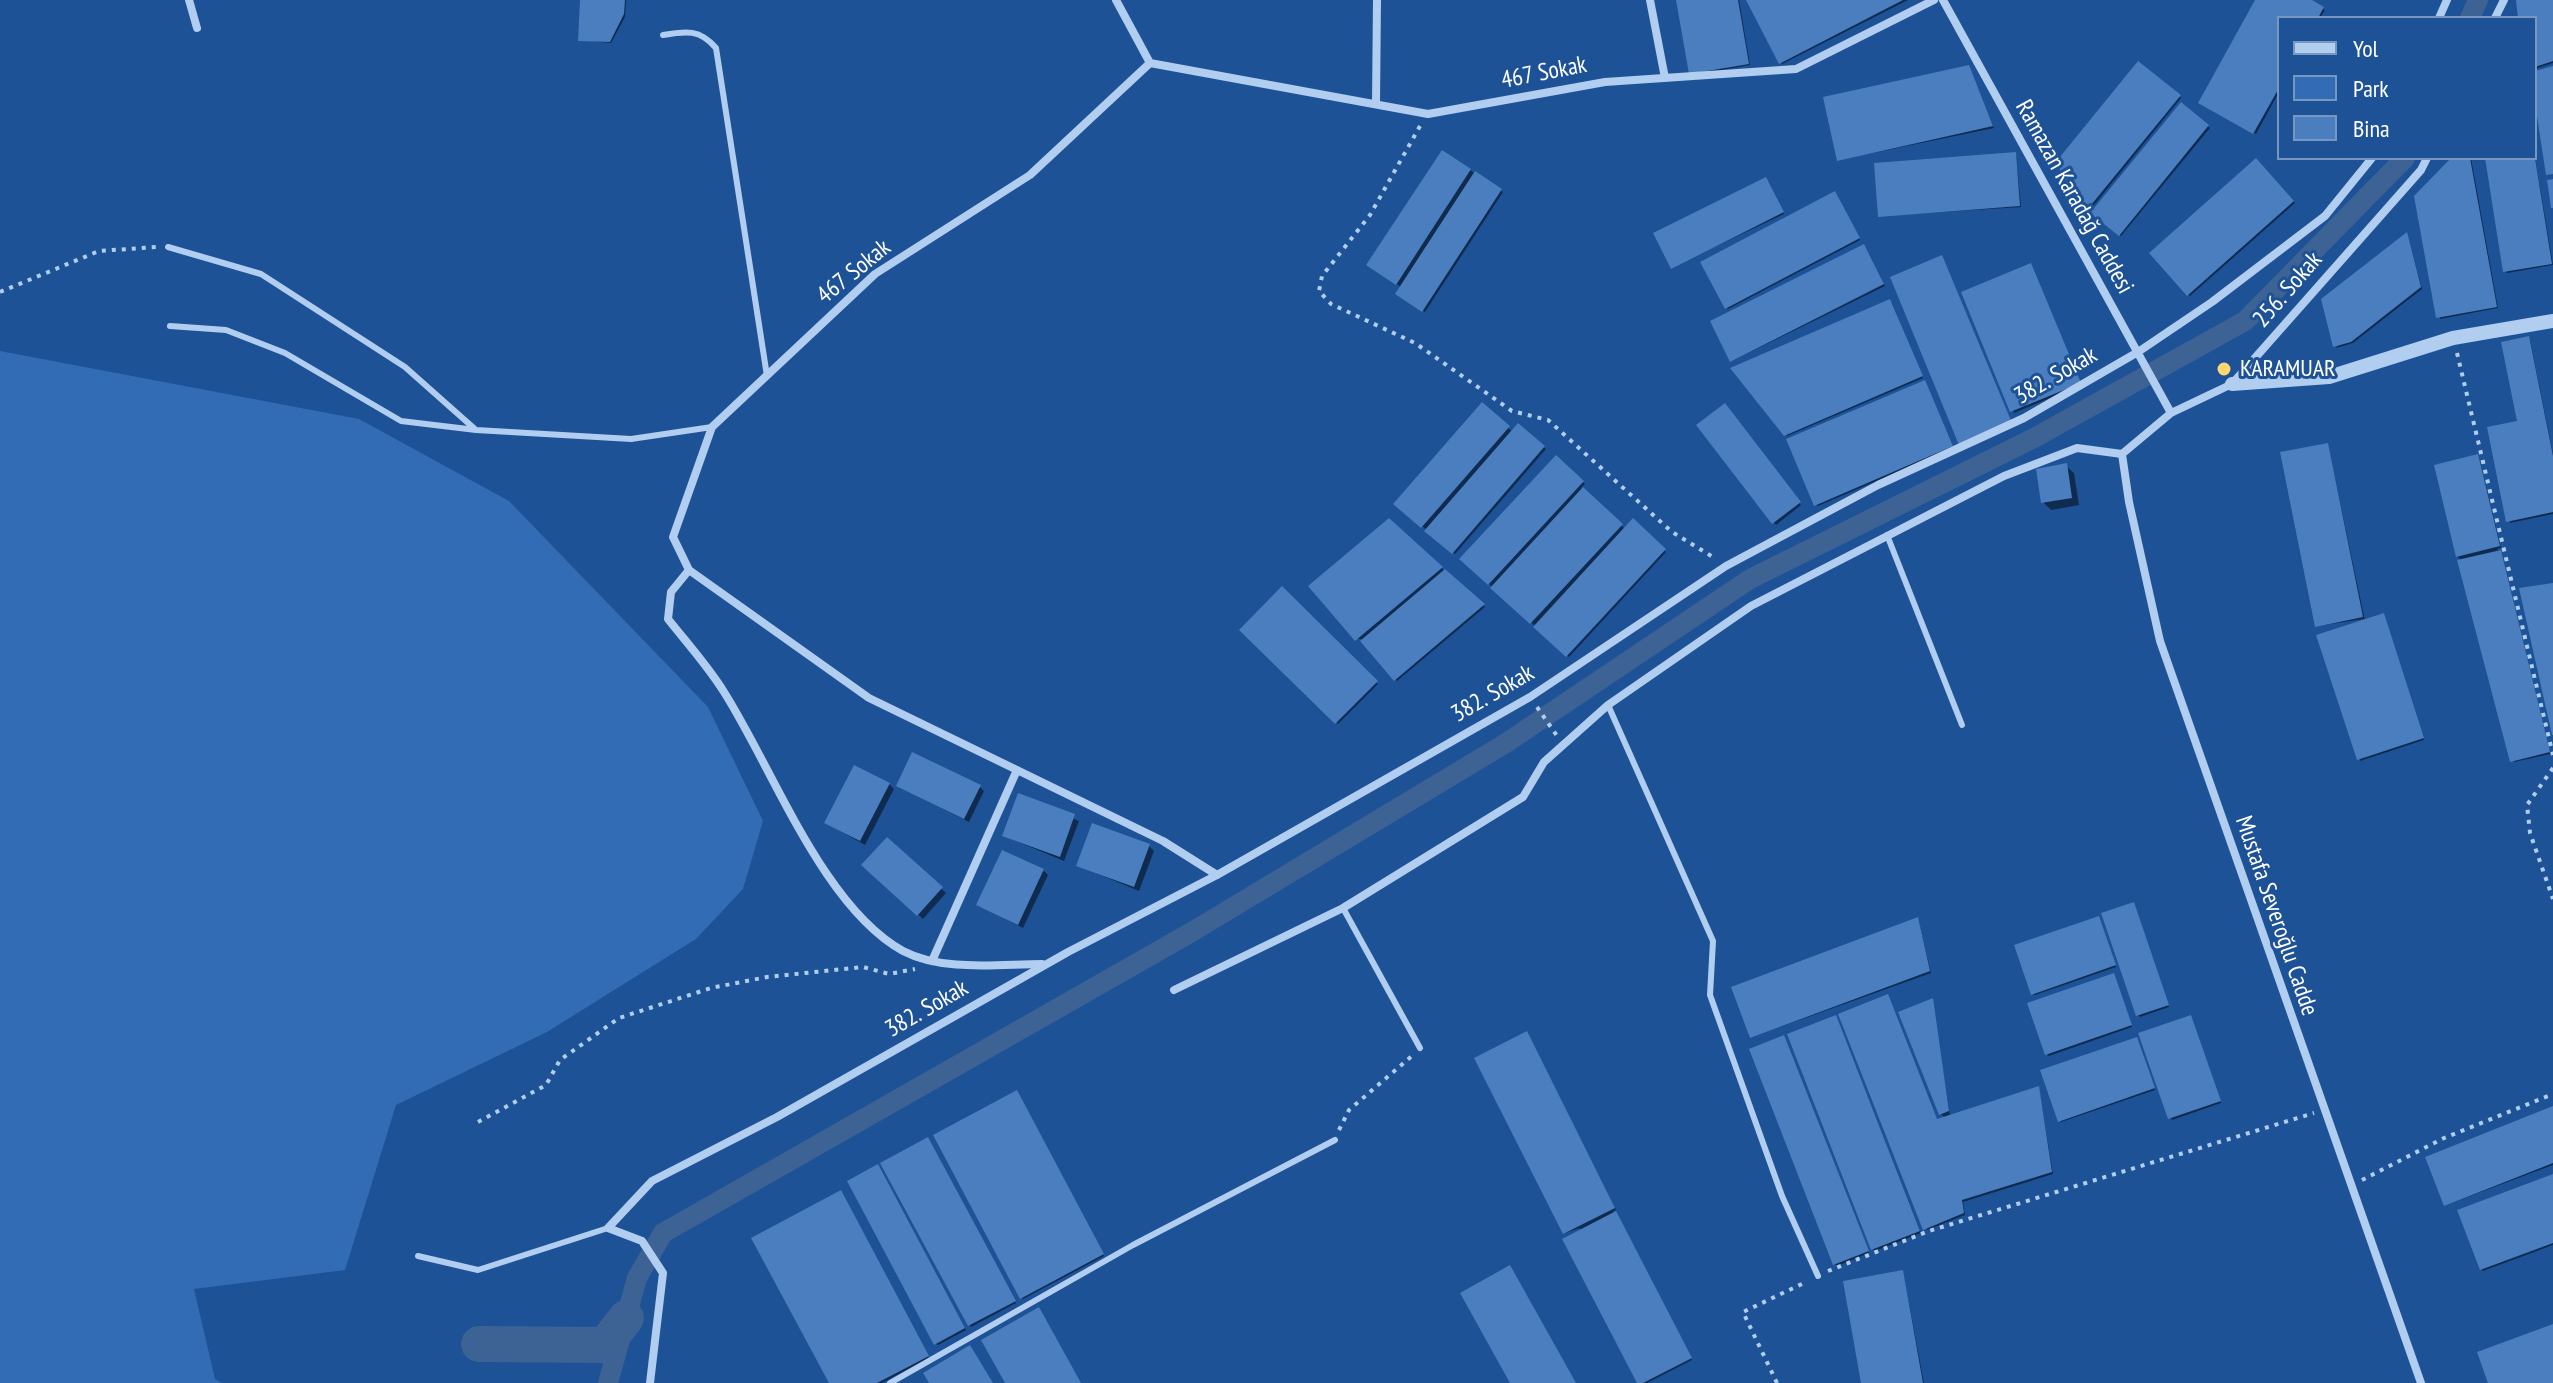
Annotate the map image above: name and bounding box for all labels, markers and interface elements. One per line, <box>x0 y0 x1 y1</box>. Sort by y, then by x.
legend <box>2277 16 2537 160</box>
text: Yol <box>2353 33 2378 64</box>
street label: 467 Sokak <box>1499 51 1589 95</box>
text: Park <box>2353 73 2389 104</box>
street label: Ramazan Karadağ Caddesi <box>2009 95 2139 299</box>
text: Bina <box>2353 113 2390 144</box>
street label: 467 Sokak <box>811 234 897 310</box>
street label: 256. Sokak <box>2247 246 2329 334</box>
street label: 382. Sokak <box>2010 341 2102 411</box>
place label: KARAMUAR <box>2240 355 2336 383</box>
marker: KARAMUAR <box>2215 360 2233 378</box>
street label: 382. Sokak <box>1447 659 1539 729</box>
street label: Mustafa Severoğlu Cadde <box>2228 812 2324 1020</box>
street label: 382. Sokak <box>881 974 973 1044</box>

